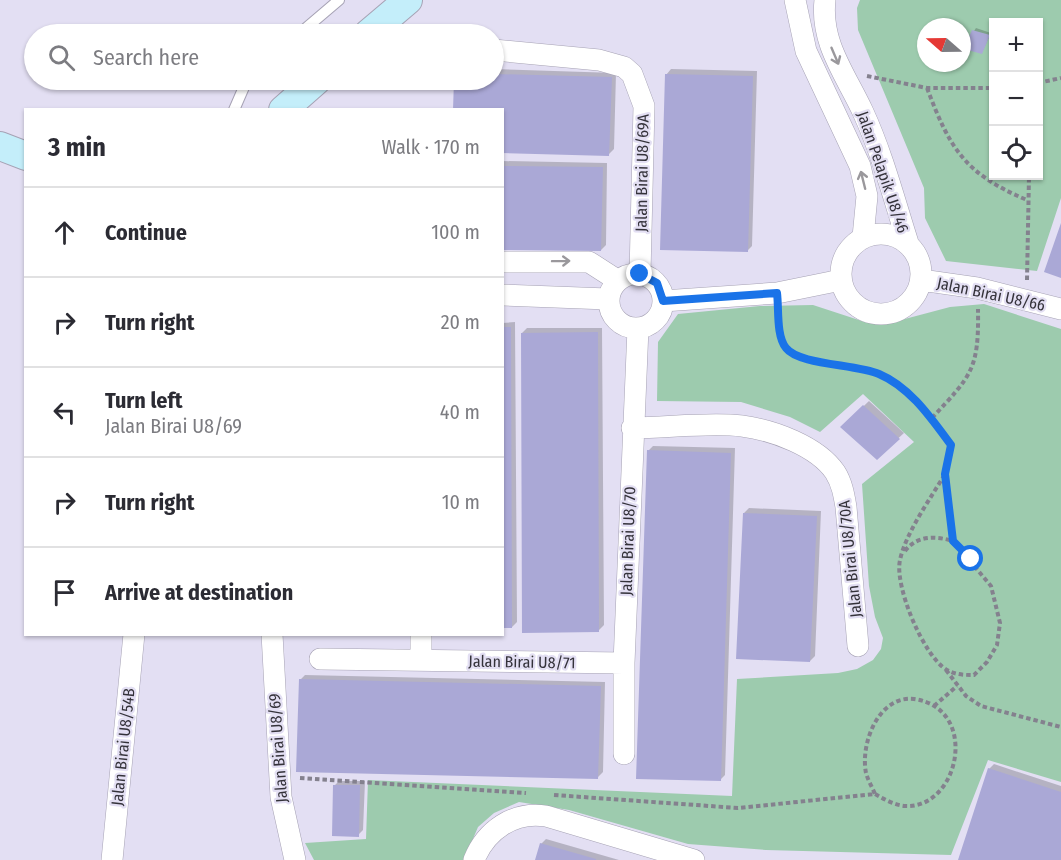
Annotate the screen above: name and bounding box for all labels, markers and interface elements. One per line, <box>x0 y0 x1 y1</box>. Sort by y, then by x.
north arrow <box>917 18 971 72</box>
map controls <box>989 18 1043 180</box>
button: + <box>989 18 1043 72</box>
search box <box>24 24 504 90</box>
icon: search <box>45 41 78 74</box>
text: Search here <box>93 44 199 71</box>
one-way arrow <box>830 47 841 65</box>
button: − <box>989 72 1043 126</box>
street label: Jalan Pelapik U8/46 <box>853 109 913 235</box>
street label: Jalan Birai U8/69A <box>631 113 653 232</box>
button: locate <box>989 126 1043 180</box>
text: 3 min <box>48 132 106 163</box>
text: Walk · 170 m <box>382 135 480 159</box>
one-way arrow <box>857 170 869 189</box>
icon: ahead <box>48 216 81 249</box>
text: Continue <box>105 219 187 246</box>
text: 100 m <box>431 220 480 244</box>
one-way arrow <box>550 255 570 267</box>
route end <box>626 260 652 286</box>
street label: Jalan Birai U8/66 <box>935 273 1047 315</box>
icon: right <box>48 306 81 339</box>
text: Turn right <box>105 309 194 336</box>
text: 20 m <box>441 310 480 334</box>
text: Turn left <box>105 387 183 414</box>
icon: left <box>48 396 81 429</box>
text: 40 m <box>440 400 480 424</box>
text: Jalan Birai U8/69 <box>105 414 242 438</box>
icon: right <box>48 486 81 519</box>
street label: Jalan Birai U8/70 <box>617 486 639 596</box>
text: Turn right <box>105 489 194 516</box>
text: 10 m <box>442 490 480 514</box>
street label: Jalan Birai U8/70A <box>834 499 866 619</box>
route start <box>957 545 983 571</box>
icon: arrive <box>48 576 81 609</box>
text: Arrive at destination <box>105 579 293 606</box>
street label: Jalan Birai U8/71 <box>468 652 576 672</box>
street label: Jalan Birai U8/54B <box>107 687 139 807</box>
street label: Jalan Birai U8/69 <box>265 692 291 803</box>

